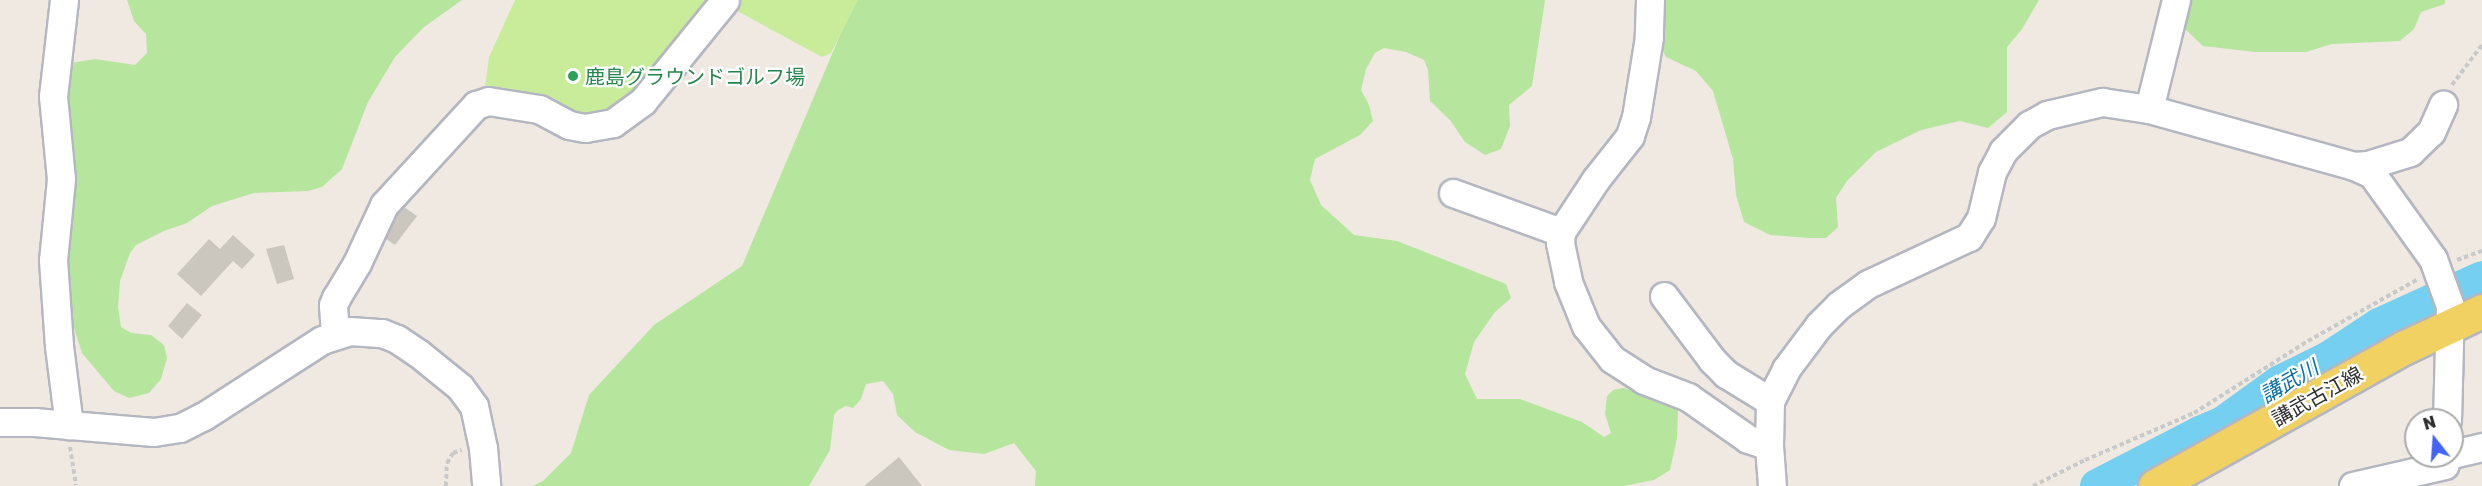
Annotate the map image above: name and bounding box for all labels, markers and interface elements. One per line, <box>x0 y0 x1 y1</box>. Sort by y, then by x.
place label: 鹿島グラウンドゴルフ場 <box>585 64 805 88</box>
marker: 鹿島グラウンドゴルフ場 <box>566 69 580 83</box>
water label: 講武川 <box>2255 354 2323 408</box>
street label: 講武古江線 <box>2267 361 2367 431</box>
north arrow <box>2404 408 2464 468</box>
text: N <box>2421 411 2438 434</box>

